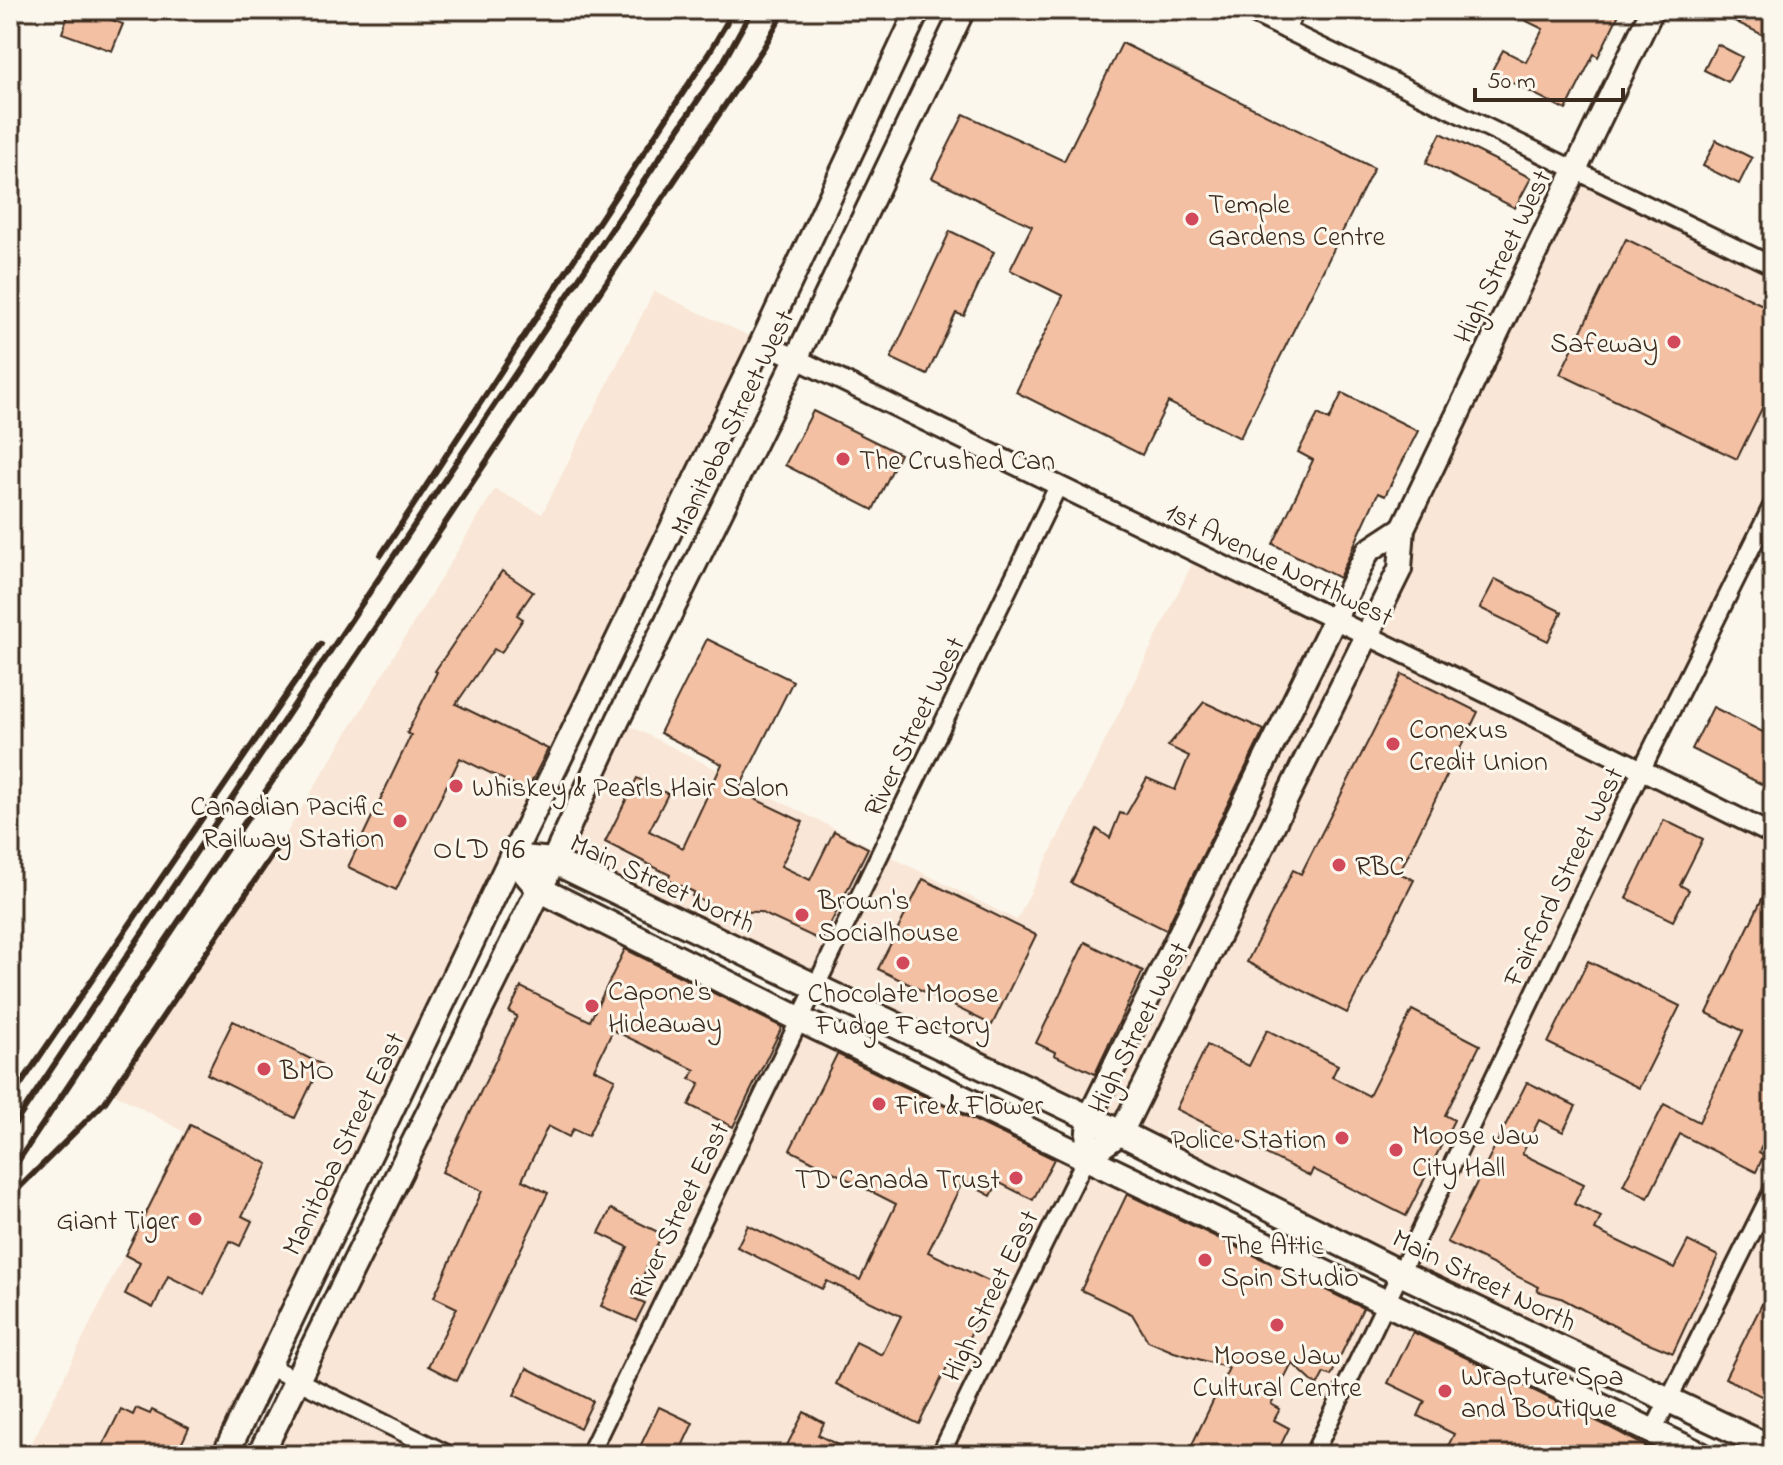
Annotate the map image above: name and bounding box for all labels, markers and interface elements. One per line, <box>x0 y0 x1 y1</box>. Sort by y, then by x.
scale bar <box>1475 52 1623 102</box>
text: 50 m <box>1487 65 1536 100</box>
street label: High Street West <box>1444 164 1564 351</box>
place label: Temple Gardens Centre <box>1208 186 1386 259</box>
marker: Temple Gardens Centre <box>1183 210 1201 228</box>
street label: Manitoba Street West <box>662 304 807 543</box>
place label: Safeway <box>1550 325 1658 366</box>
marker: Safeway <box>1665 333 1683 351</box>
place label: The Crushed Can <box>859 442 1055 483</box>
marker: The Crushed Can <box>834 450 852 468</box>
street label: 1st Avenue Northwest <box>1157 493 1400 639</box>
street label: River Street West <box>855 631 978 825</box>
place label: Conexus Credit Union <box>1409 711 1548 784</box>
marker: Conexus Credit Union <box>1384 735 1402 753</box>
street label: Fairford Street West <box>1494 761 1636 995</box>
place label: Whiskey & Pearls Hair Salon <box>472 769 789 810</box>
marker: Whiskey & Pearls Hair Salon <box>447 777 465 795</box>
place label: Canadian Pacific Railway Station <box>190 788 385 861</box>
marker: Canadian Pacific Railway Station <box>391 812 409 830</box>
street label: Main Street North <box>562 824 761 946</box>
district label: OLD 96 <box>433 829 527 873</box>
place label: RBC <box>1355 848 1405 889</box>
marker: RBC <box>1330 856 1348 874</box>
place label: Brown's Socialhouse <box>817 882 959 955</box>
marker: Brown's Socialhouse <box>793 906 811 924</box>
street label: High Street West <box>1079 935 1201 1122</box>
marker: Chocolate Moose Fudge Factory <box>894 954 912 972</box>
place label: Capone's Hideaway <box>608 973 722 1046</box>
place label: Chocolate Moose Fudge Factory <box>807 975 999 1048</box>
marker: Capone's Hideaway <box>583 997 601 1015</box>
street label: Manitoba Street East <box>273 1026 417 1263</box>
place label: BMO <box>279 1052 334 1093</box>
marker: BMO <box>255 1060 273 1078</box>
place label: Fire & Flower <box>894 1087 1044 1128</box>
marker: Fire & Flower <box>870 1095 888 1113</box>
street label: River Street East <box>620 1115 742 1308</box>
place label: Moose Jaw City Hall <box>1412 1117 1539 1190</box>
place label: Police Station <box>1171 1121 1326 1162</box>
marker: Police Station <box>1333 1129 1351 1147</box>
marker: Moose Jaw City Hall <box>1387 1141 1405 1159</box>
place label: TD Canada Trust <box>795 1161 1000 1202</box>
marker: TD Canada Trust <box>1007 1169 1025 1187</box>
place label: Giant Tiger <box>56 1202 179 1243</box>
street label: High Street East <box>933 1204 1051 1389</box>
marker: Giant Tiger <box>186 1210 204 1228</box>
street label: Main Street North <box>1384 1220 1583 1344</box>
place label: The Attic Spin Studio <box>1221 1227 1359 1300</box>
marker: The Attic Spin Studio <box>1196 1251 1214 1269</box>
marker: Moose Jaw Cultural Centre <box>1268 1316 1286 1334</box>
place label: Moose Jaw Cultural Centre <box>1192 1337 1362 1410</box>
place label: Wrapture Spa and Boutique <box>1461 1358 1624 1431</box>
marker: Wrapture Spa and Boutique <box>1436 1382 1454 1400</box>

